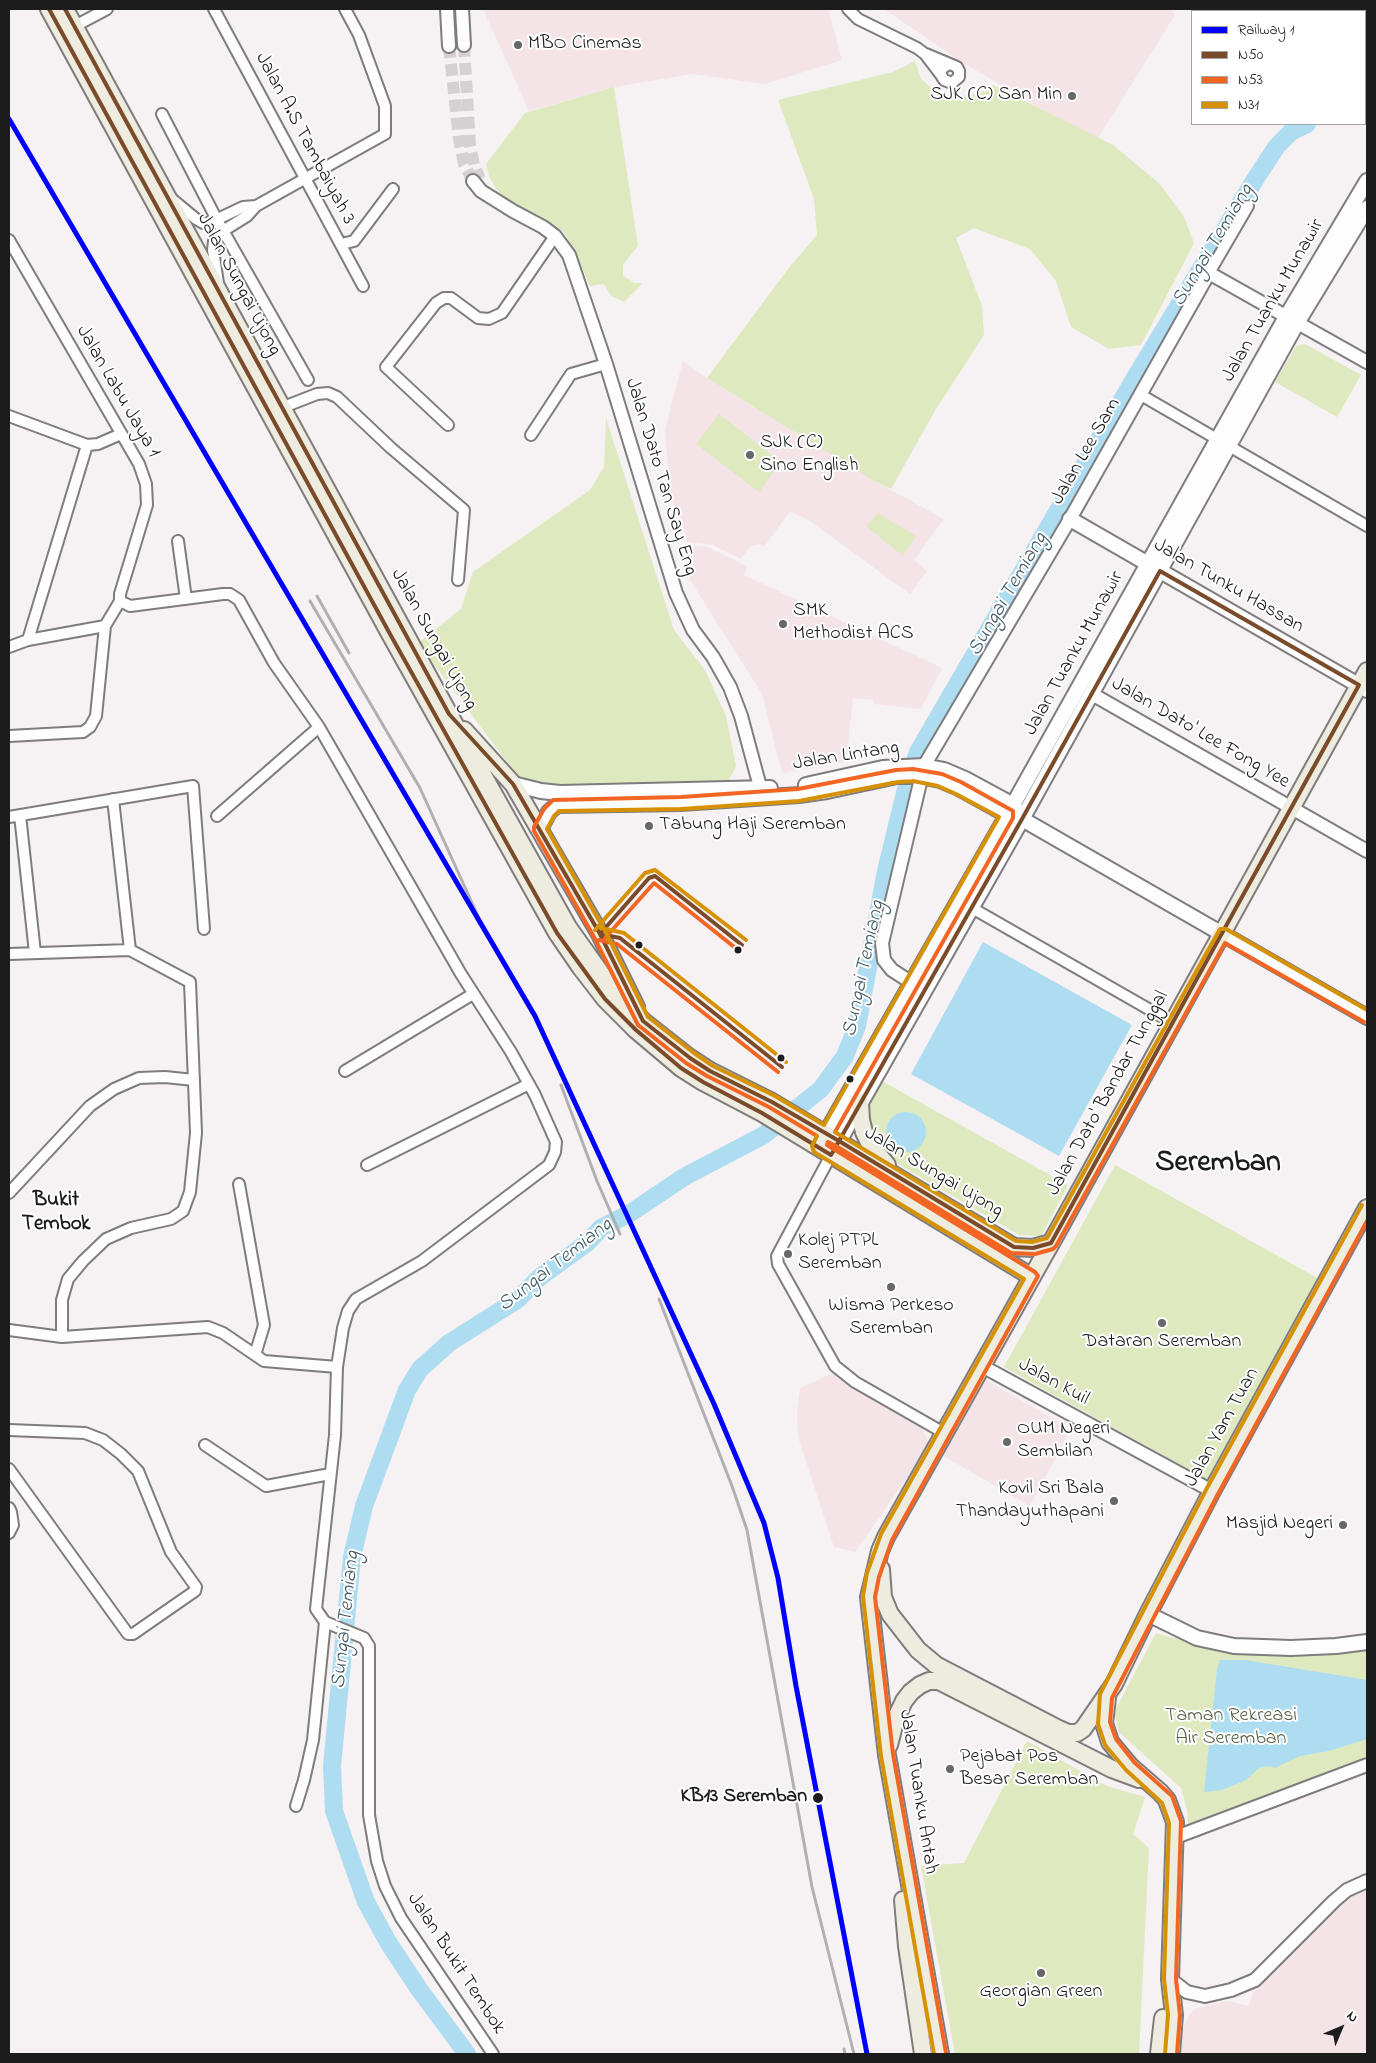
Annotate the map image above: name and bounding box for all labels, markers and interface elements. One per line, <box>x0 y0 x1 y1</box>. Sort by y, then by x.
legend <box>1191 10 1366 125</box>
text: Railway 1 <box>1238 19 1294 41</box>
place label: MBO Cinemas <box>528 33 642 57</box>
marker: MBO Cinemas <box>512 39 524 51</box>
text: N50 <box>1238 44 1263 66</box>
street label: Jalan A.S Tambaiyah 3 <box>249 49 359 229</box>
text: N53 <box>1238 69 1263 91</box>
place label: SJK (C) San Min <box>930 84 1062 108</box>
marker: SJK (C) San Min <box>1066 90 1078 102</box>
text: N31 <box>1238 94 1259 116</box>
water label: Sungai Temiang <box>1168 180 1260 312</box>
street label: Jalan Sungai Ujong <box>190 210 286 360</box>
street label: Jalan Tuanku Munawir <box>1218 215 1330 387</box>
street label: Jalan Labu Jaya 1 <box>69 322 165 462</box>
street label: Jalan Dato Tan Say Eng <box>619 375 701 579</box>
street label: Jalan Lee Sam <box>1047 394 1127 510</box>
place label: SJK (C) Sino English <box>760 432 859 479</box>
marker: SJK (C) Sino English <box>744 449 756 461</box>
water label: Sungai Temiang <box>964 529 1054 661</box>
street label: Jalan Tunku Hassan <box>1149 534 1307 640</box>
street label: Jalan Sungai Ujong <box>384 565 482 715</box>
street label: Jalan Tuanku Munawir <box>1020 568 1130 740</box>
place label: SMK Methodist ACS <box>793 600 914 647</box>
marker: SMK Methodist ACS <box>777 618 789 630</box>
street label: Jalan Dato' Lee Fong Yee <box>1106 673 1294 795</box>
street label: Jalan Lintang <box>791 737 901 777</box>
place label: Tabung Haji Seremban <box>659 814 846 838</box>
marker: Tabung Haji Seremban <box>643 820 655 832</box>
water label: Sungai Temiang <box>838 899 892 1039</box>
unlabelled marker <box>634 940 644 950</box>
unlabelled marker <box>733 945 743 955</box>
street label: Jalan Dato' Bandar Tunggal <box>1043 987 1175 1201</box>
unlabelled marker <box>776 1053 786 1063</box>
unlabelled marker <box>845 1074 855 1084</box>
street label: Jalan Sungai Ujong <box>859 1122 1007 1224</box>
district label: Seremban <box>1155 1147 1281 1183</box>
district label: Bukit Tembok <box>22 1189 90 1239</box>
water label: Sungai Temiang <box>494 1214 618 1318</box>
place label: Kolej PTPL Seremban <box>798 1230 882 1277</box>
marker: Kolej PTPL Seremban <box>782 1248 794 1260</box>
marker: Wisma Perkeso Seremban <box>885 1281 897 1293</box>
place label: Wisma Perkeso Seremban <box>828 1295 954 1342</box>
marker: Dataran Seremban <box>1156 1317 1168 1329</box>
place label: Dataran Seremban <box>1083 1331 1241 1355</box>
street label: Jalan Kuil <box>1013 1354 1093 1412</box>
street label: Jalan Yam Tuan <box>1180 1364 1266 1492</box>
place label: OUM Negeri Sembilan <box>1017 1418 1110 1465</box>
marker: OUM Negeri Sembilan <box>1001 1436 1013 1448</box>
place label: Kovil Sri Bala Thandayuthapani <box>956 1478 1104 1525</box>
marker: Kovil Sri Bala Thandayuthapani <box>1108 1495 1120 1507</box>
place label: Masjid Negeri <box>1226 1513 1333 1537</box>
marker: Masjid Negeri <box>1337 1519 1349 1531</box>
water label: Sungai Temiang <box>327 1550 367 1690</box>
park label: Taman Rekreasi Air Seremban <box>1165 1705 1297 1752</box>
street label: Jalan Tuanku Antah <box>892 1708 942 1876</box>
place label: Pejabat Pos Besar Seremban <box>960 1746 1098 1793</box>
marker: Pejabat Pos Besar Seremban <box>944 1763 956 1775</box>
place label: KB13 Seremban <box>681 1786 807 1810</box>
marker: KB13 Seremban <box>811 1791 825 1805</box>
street label: Jalan Bukit Tembok <box>400 1889 510 2039</box>
marker: Georgian Green <box>1035 1967 1047 1979</box>
place label: Georgian Green <box>980 1981 1102 2005</box>
north arrow <box>1316 2003 1366 2053</box>
text: N <box>1341 2006 1363 2028</box>

